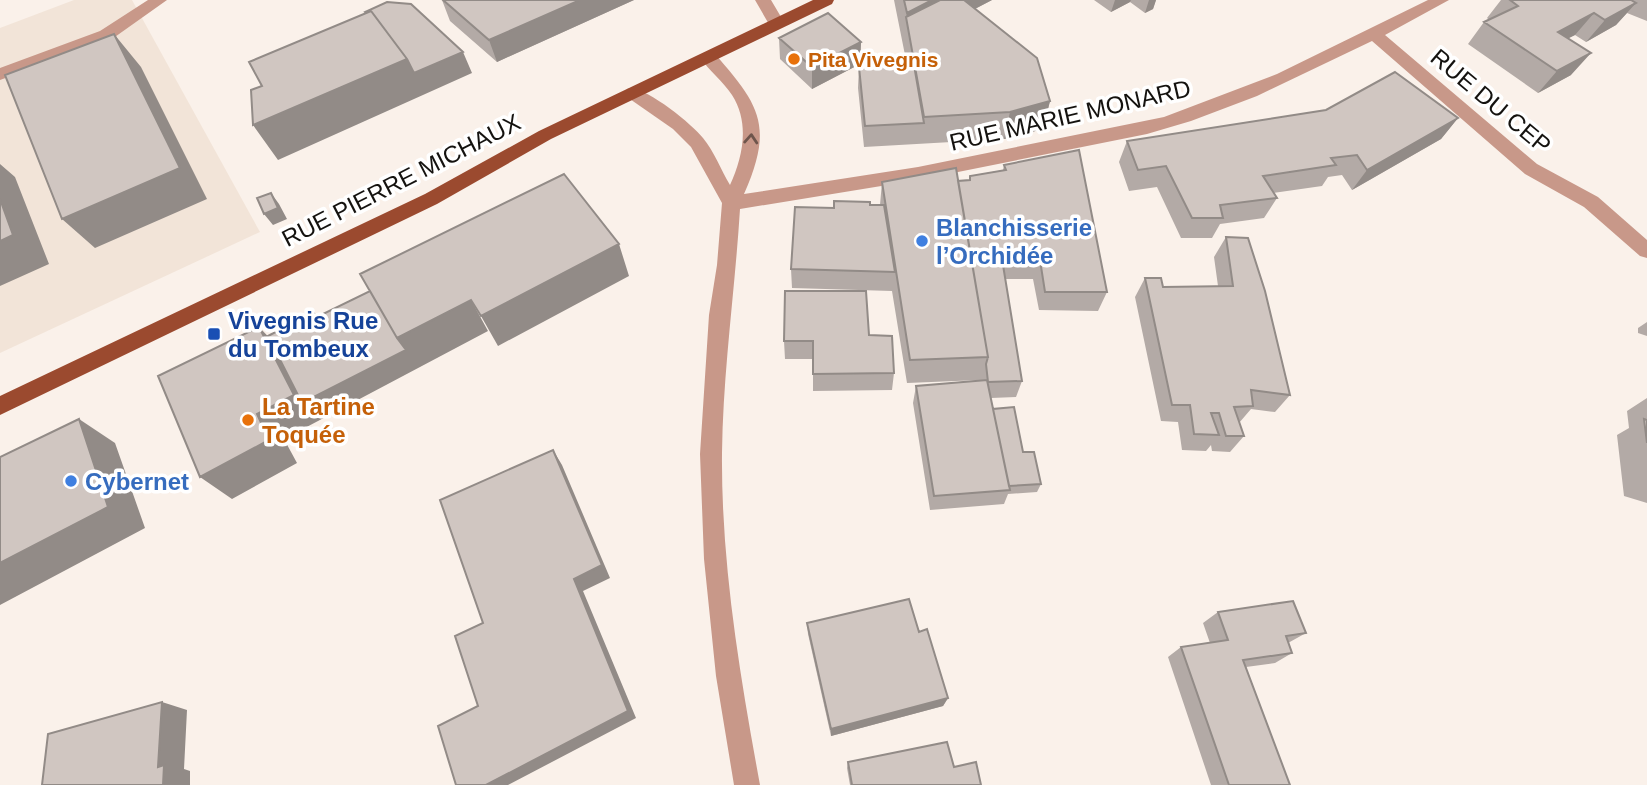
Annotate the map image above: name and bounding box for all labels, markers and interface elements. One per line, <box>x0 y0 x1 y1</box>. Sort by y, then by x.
street label: RUE DU CEP <box>1426 43 1556 159</box>
place label: Pita Vivegnis <box>808 48 938 71</box>
marker: Pita Vivegnis <box>786 51 802 67</box>
street label: RUE MARIE MONARD <box>947 74 1193 156</box>
street label: RUE PIERRE MICHAUX <box>277 108 525 252</box>
one-way arrow <box>743 133 758 144</box>
place label: Blanchisserie l’Orchidée <box>936 214 1092 269</box>
marker: Blanchisserie l’Orchidée <box>914 233 930 249</box>
place label: Vivegnis Rue du Tombeux <box>228 307 378 362</box>
marker: Vivegnis Rue du Tombeux <box>206 326 222 342</box>
place label: La Tartine Toquée <box>262 393 375 448</box>
marker: La Tartine Toquée <box>240 412 256 428</box>
place label: Cybernet <box>85 468 189 495</box>
marker: Cybernet <box>63 473 79 489</box>

